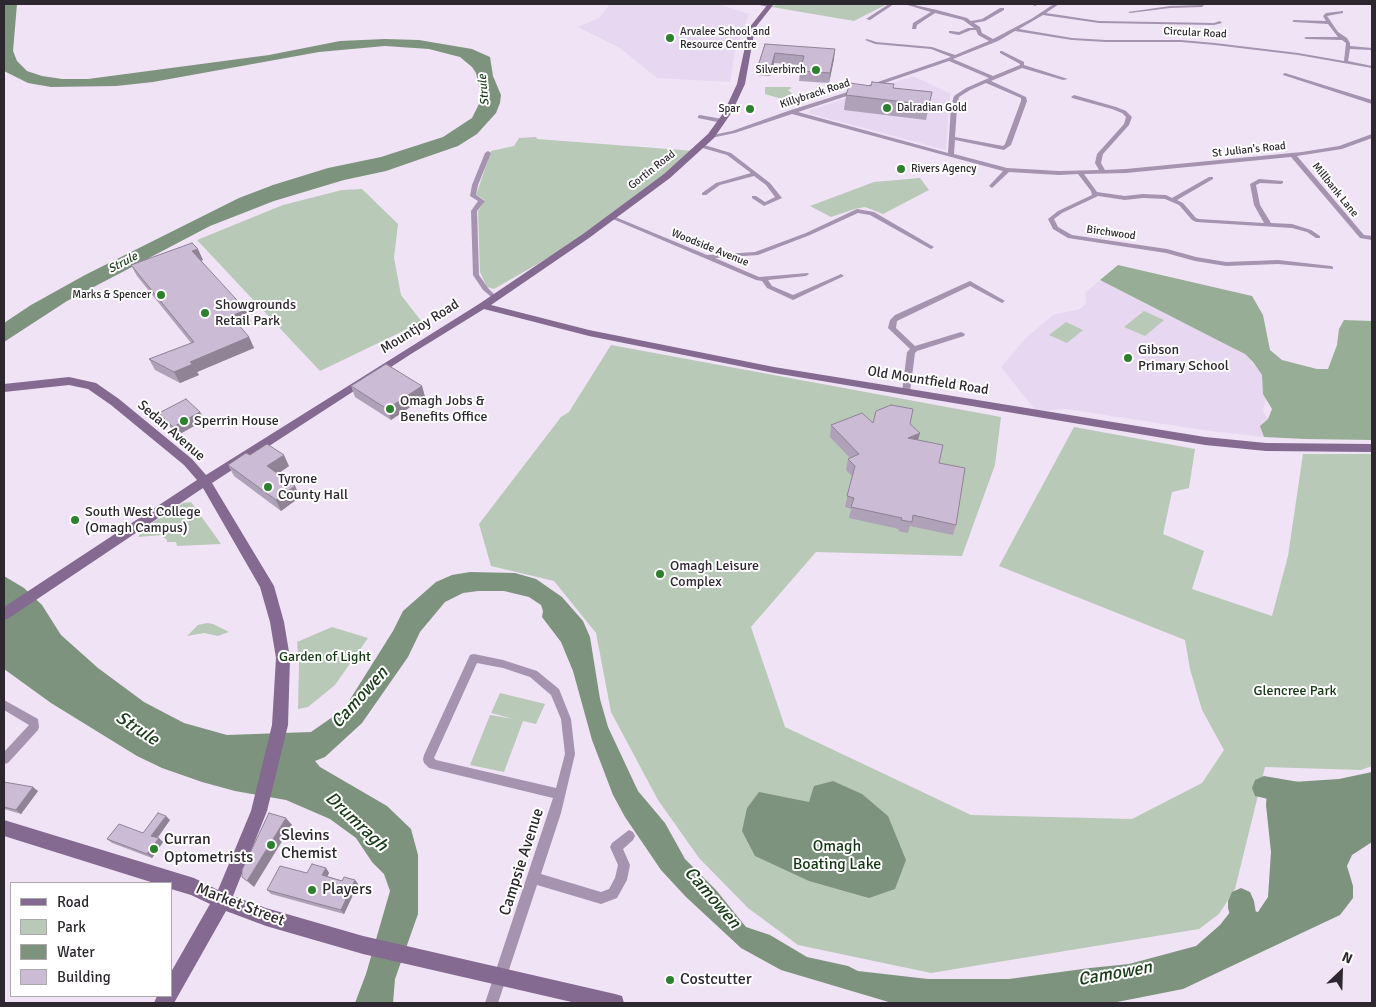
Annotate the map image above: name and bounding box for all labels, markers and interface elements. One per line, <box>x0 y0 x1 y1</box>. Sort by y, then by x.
place label: Arvalee School and Resource Centre <box>680 25 770 51</box>
street label: Circular Road <box>1163 25 1227 41</box>
marker: Arvalee School and Resource Centre <box>664 32 676 44</box>
place label: Silverbirch <box>756 63 806 77</box>
marker: Silverbirch <box>810 64 822 76</box>
water label: Strule <box>475 74 493 106</box>
street label: Killybrack Road <box>778 76 852 112</box>
place label: Dalradian Gold <box>897 101 967 115</box>
place label: Spar <box>718 102 740 116</box>
marker: Dalradian Gold <box>881 102 893 114</box>
marker: Spar <box>744 103 756 115</box>
street label: St Julian's Road <box>1211 140 1287 160</box>
street label: Gortin Road <box>626 148 678 192</box>
street label: Millbank Lane <box>1309 160 1361 220</box>
place label: Rivers Agency <box>911 162 976 176</box>
marker: Rivers Agency <box>895 163 907 175</box>
street label: Birchwood <box>1086 223 1136 243</box>
street label: Woodside Avenue <box>669 226 751 270</box>
water label: Strule <box>106 249 140 277</box>
place label: Marks & Spencer <box>72 288 151 302</box>
marker: Marks & Spencer <box>155 289 167 301</box>
street label: Mountjoy Road <box>378 296 462 358</box>
place label: Showgrounds Retail Park <box>215 297 296 330</box>
marker: Showgrounds Retail Park <box>199 307 211 319</box>
place label: Gibson Primary School <box>1138 342 1229 374</box>
marker: Gibson Primary School <box>1122 352 1134 364</box>
street label: Old Mountfield Road <box>866 363 990 399</box>
place label: Omagh Jobs & Benefits Office <box>400 393 487 426</box>
street label: Sedan Avenue <box>134 397 208 465</box>
marker: Omagh Jobs & Benefits Office <box>384 403 396 415</box>
place label: Sperrin House <box>194 413 279 429</box>
marker: Sperrin House <box>178 415 190 427</box>
place label: Tyrone County Hall <box>278 471 348 504</box>
marker: Tyrone County Hall <box>262 481 274 493</box>
place label: South West College (Omagh Campus) <box>85 504 201 536</box>
marker: South West College (Omagh Campus) <box>69 514 81 526</box>
place label: Omagh Leisure Complex <box>670 558 759 590</box>
marker: Omagh Leisure Complex <box>654 568 666 580</box>
park label: Garden of Light <box>279 649 371 665</box>
water label: Camowen <box>327 663 393 733</box>
park label: Glencree Park <box>1253 683 1337 699</box>
water label: Strule <box>111 707 163 751</box>
water label: Drumragh <box>320 788 392 856</box>
street label: Campsie Avenue <box>496 806 548 918</box>
place label: Slevins Chemist <box>281 826 337 864</box>
place label: Curran Optometrists <box>164 830 253 868</box>
park label: Omagh Boating Lake <box>793 837 881 875</box>
marker: Slevins Chemist <box>265 839 277 851</box>
marker: Curran Optometrists <box>148 843 160 855</box>
water label: Camowen <box>679 863 745 933</box>
street label: Market Street <box>193 879 287 931</box>
place label: Players <box>322 880 372 900</box>
legend <box>10 882 172 997</box>
marker: Players <box>306 884 318 896</box>
text: Road <box>57 893 89 911</box>
text: Park <box>57 918 86 936</box>
text: Water <box>57 943 95 961</box>
north arrow <box>1316 947 1366 997</box>
text: N <box>1339 948 1355 968</box>
water label: Camowen <box>1076 957 1154 991</box>
text: Building <box>57 968 111 986</box>
place label: Costcutter <box>680 970 752 990</box>
marker: Costcutter <box>664 974 676 986</box>

